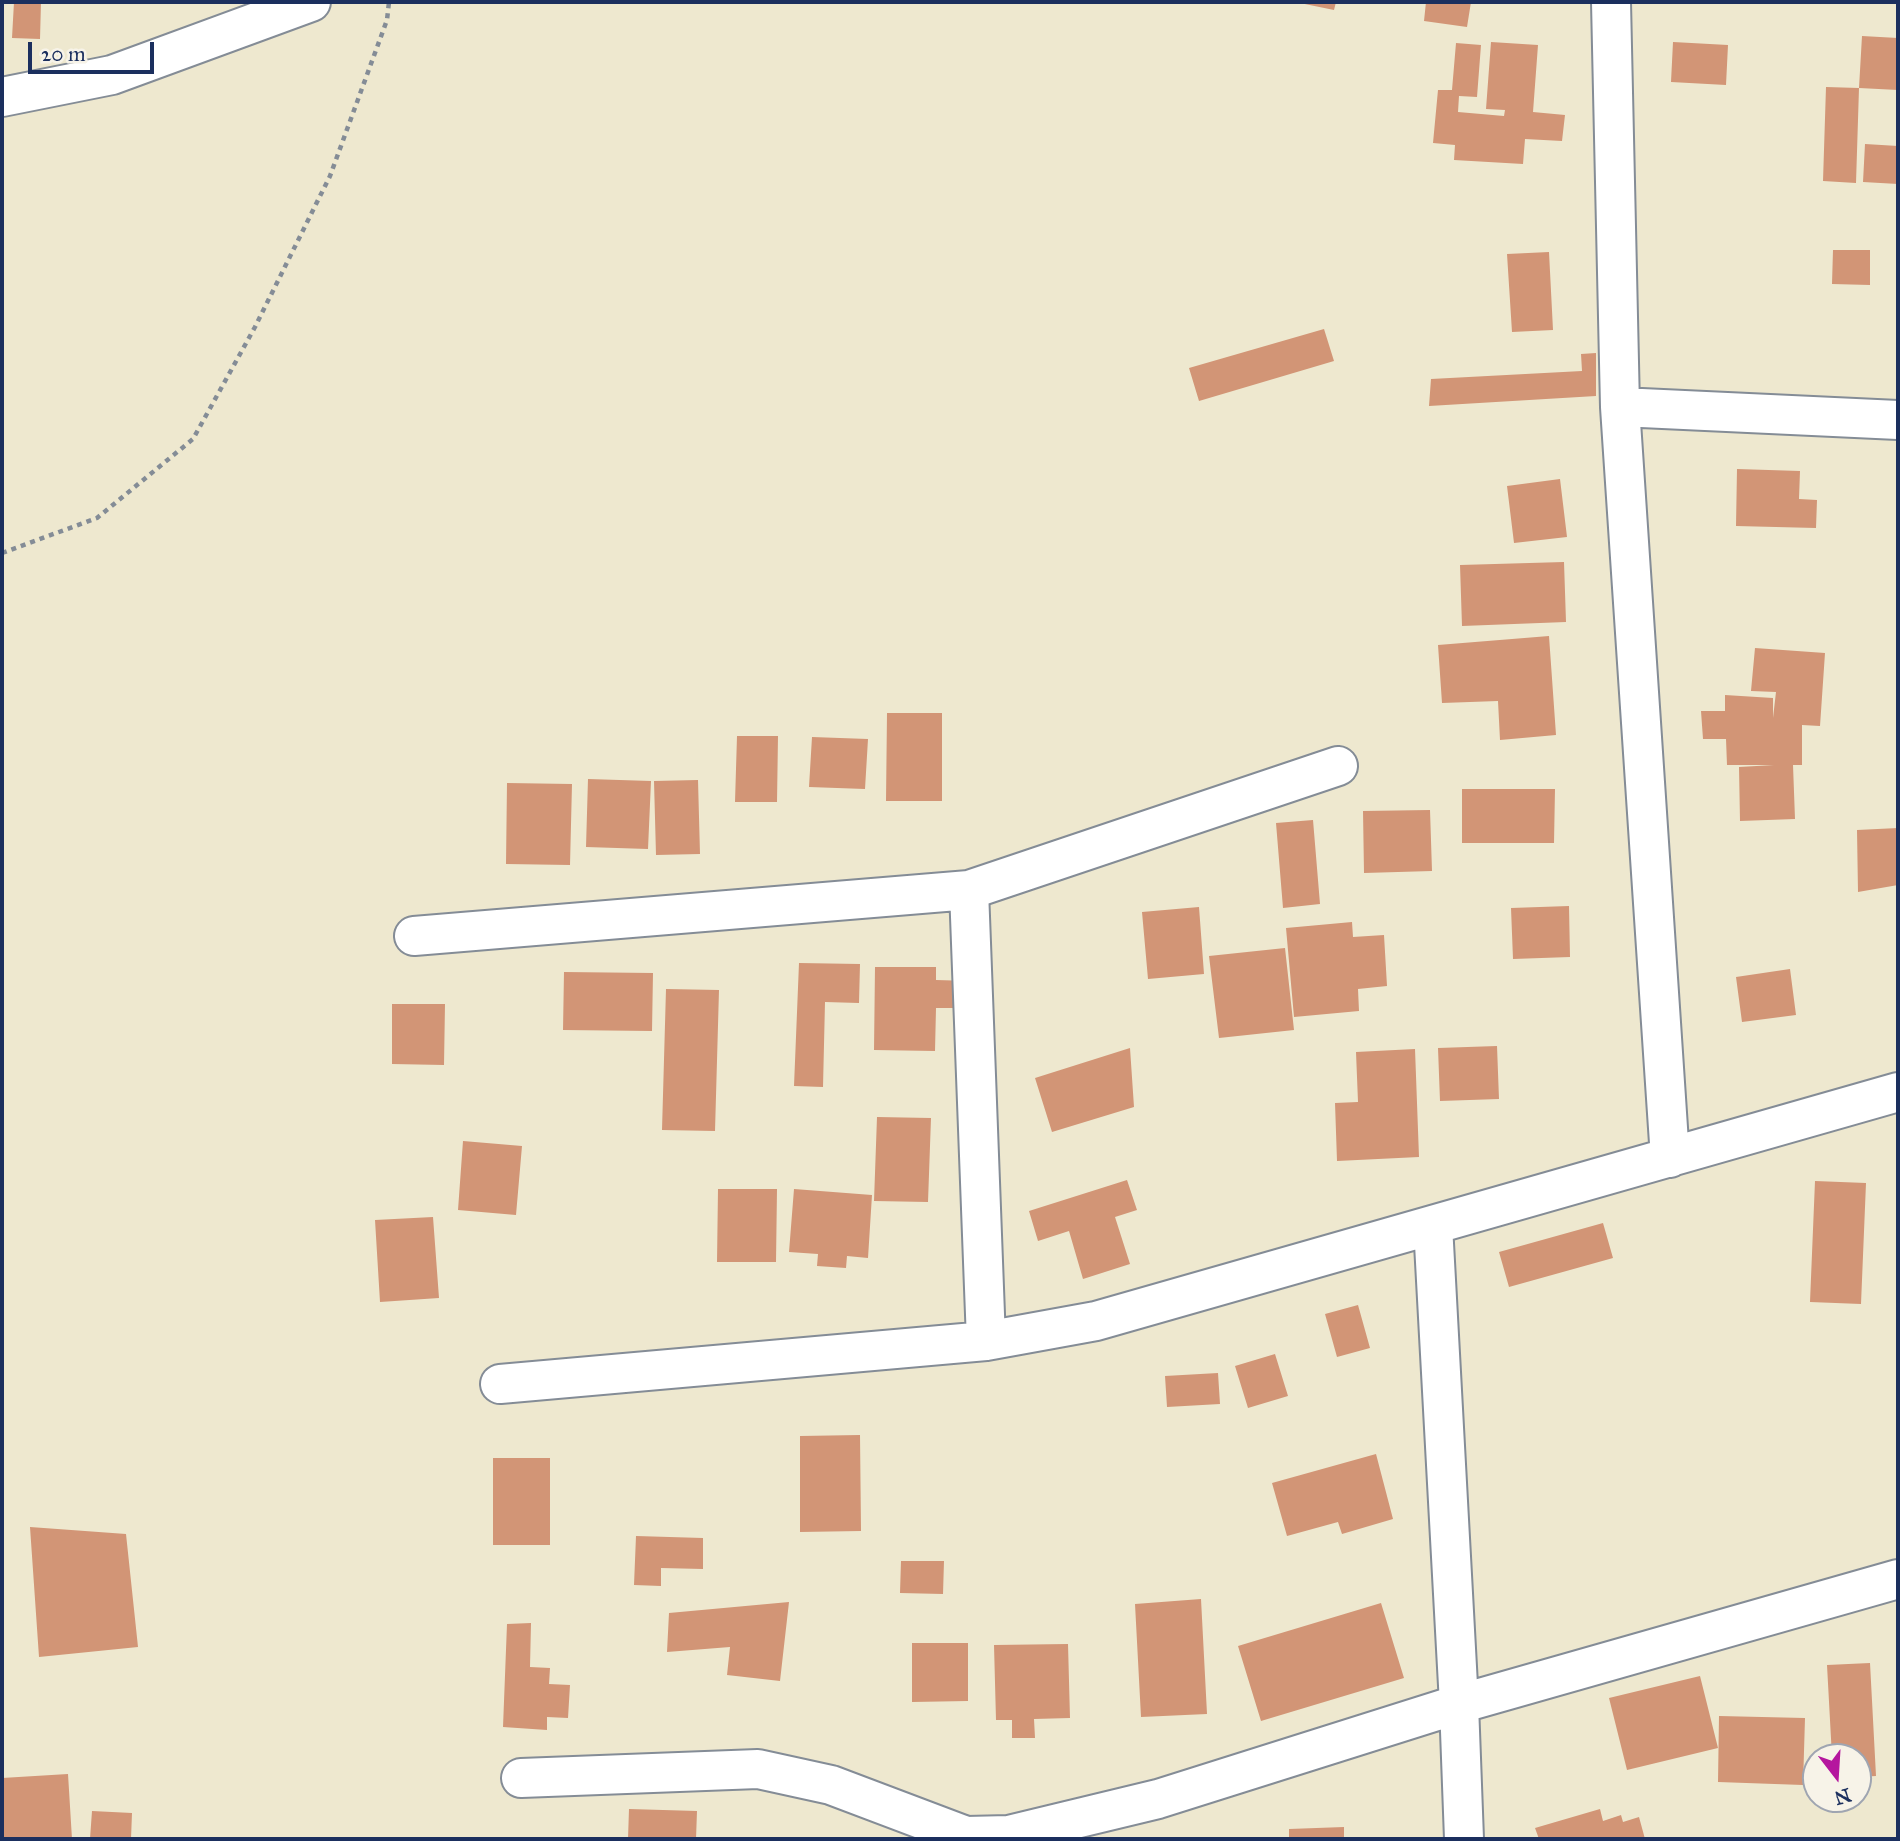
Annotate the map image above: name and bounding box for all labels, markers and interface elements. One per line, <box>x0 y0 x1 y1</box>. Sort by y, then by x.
scale bar <box>32 28 158 72</box>
text: 20 m <box>41 41 86 67</box>
north arrow <box>1802 1743 1872 1813</box>
text: N <box>1832 1783 1854 1810</box>

